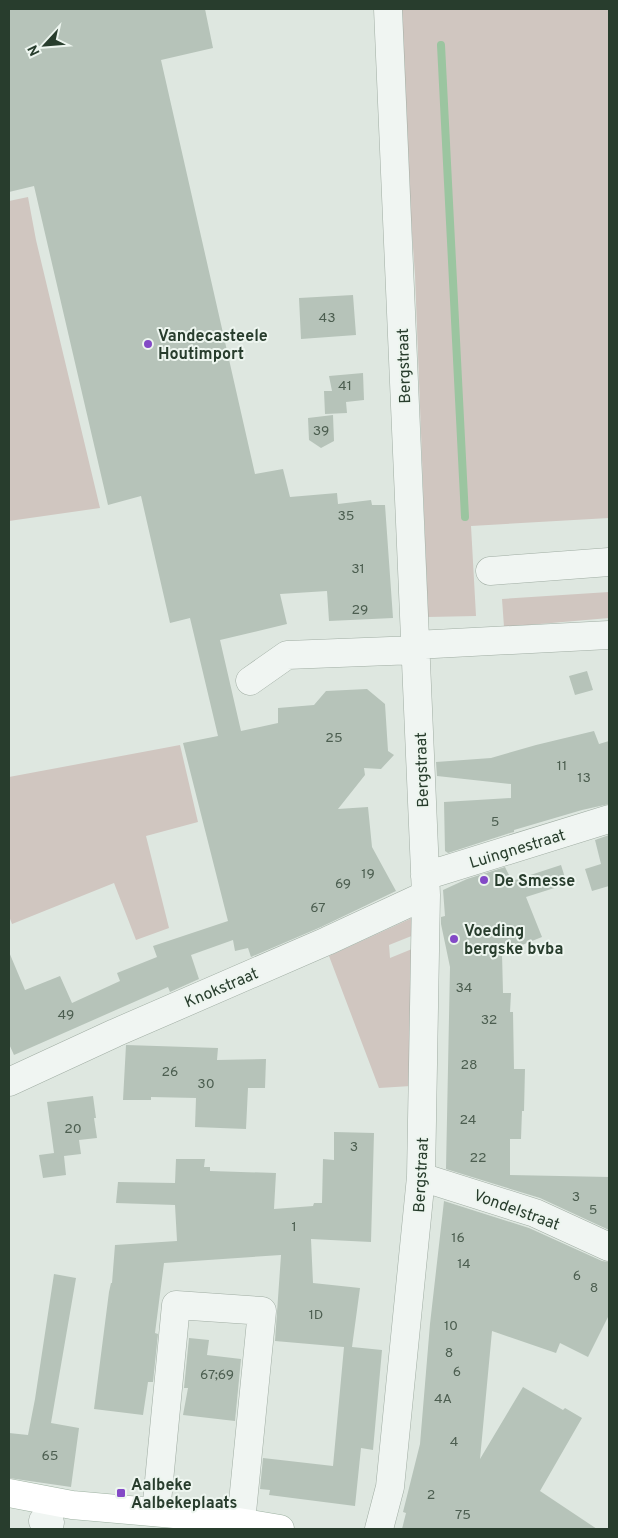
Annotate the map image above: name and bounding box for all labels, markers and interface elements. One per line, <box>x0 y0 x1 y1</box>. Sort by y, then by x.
north arrow <box>20 20 70 70</box>
text: N <box>25 42 45 58</box>
house number: 43 <box>318 310 336 327</box>
place label: Vandecasteele Houtimport <box>158 327 268 365</box>
street label: Bergstraat <box>394 328 416 404</box>
marker: Vandecasteele Houtimport <box>142 338 154 350</box>
house number: 41 <box>338 378 352 395</box>
house number: 39 <box>313 423 329 440</box>
house number: 35 <box>337 508 355 525</box>
house number: 31 <box>351 561 365 578</box>
house number: 29 <box>352 602 368 619</box>
house number: 25 <box>325 730 343 747</box>
street label: Bergstraat <box>412 732 434 808</box>
house number: 11 <box>557 758 567 775</box>
house number: 13 <box>577 770 591 787</box>
house number: 5 <box>491 814 499 831</box>
street label: Luingnestraat <box>467 826 568 874</box>
house number: 19 <box>361 866 375 883</box>
place label: De Smesse <box>494 872 575 892</box>
marker: De Smesse <box>478 874 490 886</box>
house number: 69 <box>335 876 351 893</box>
house number: 67 <box>310 900 326 917</box>
place label: Voeding bergske bvba <box>464 922 563 960</box>
marker: Voeding bergske bvba <box>448 933 460 945</box>
street label: Knokstraat <box>182 964 262 1013</box>
house number: 34 <box>455 980 473 997</box>
house number: 49 <box>58 1007 74 1024</box>
house number: 32 <box>481 1012 497 1029</box>
house number: 28 <box>460 1057 478 1074</box>
house number: 26 <box>162 1064 178 1081</box>
house number: 30 <box>197 1076 215 1093</box>
house number: 24 <box>459 1112 477 1129</box>
house number: 20 <box>64 1121 82 1138</box>
street label: Bergstraat <box>410 1137 434 1213</box>
house number: 3 <box>350 1139 358 1156</box>
house number: 22 <box>469 1150 487 1167</box>
street label: Vondelstraat <box>471 1186 562 1236</box>
house number: 3 <box>572 1189 580 1206</box>
house number: 5 <box>589 1202 597 1219</box>
house number: 1 <box>291 1219 297 1236</box>
house number: 16 <box>451 1230 465 1247</box>
house number: 14 <box>457 1256 471 1273</box>
house number: 6 <box>573 1268 581 1285</box>
house number: 8 <box>590 1280 598 1297</box>
house number: 1D <box>309 1307 323 1324</box>
house number: 10 <box>444 1318 458 1335</box>
house number: 8 <box>445 1345 453 1362</box>
house number: 6 <box>453 1364 461 1381</box>
house number: 67;69 <box>200 1367 234 1384</box>
house number: 4A <box>434 1391 452 1408</box>
house number: 4 <box>450 1434 458 1451</box>
house number: 65 <box>41 1448 59 1465</box>
place label: Aalbeke Aalbekeplaats <box>131 1476 237 1514</box>
marker: Aalbeke Aalbekeplaats <box>115 1487 127 1499</box>
house number: 2 <box>427 1487 435 1504</box>
house number: 75 <box>455 1507 471 1524</box>

